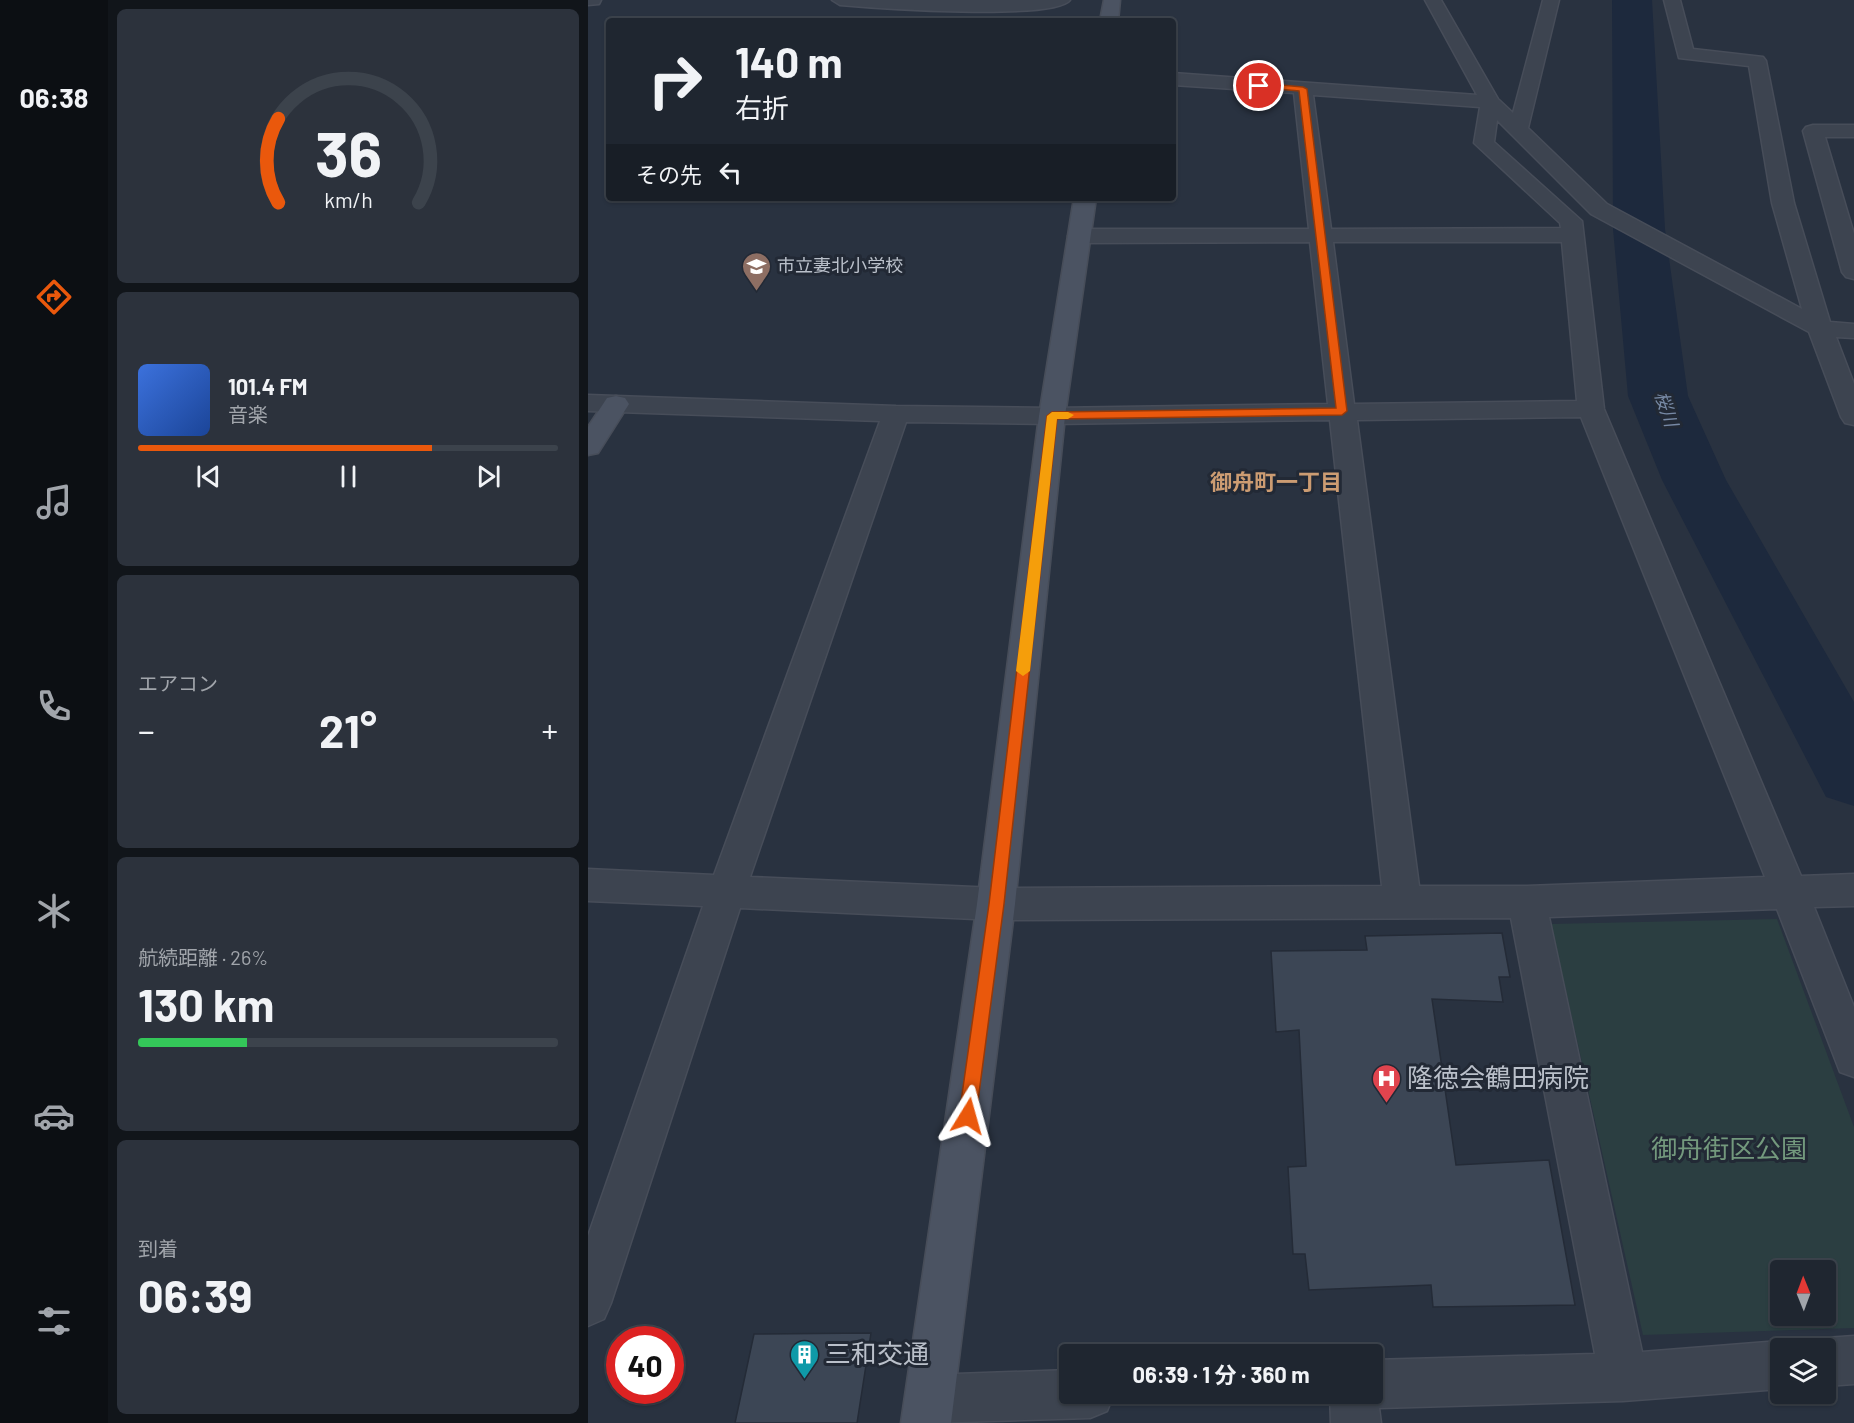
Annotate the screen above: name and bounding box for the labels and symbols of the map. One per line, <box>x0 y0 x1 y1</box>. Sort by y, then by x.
pin <box>1233 60 1284 111</box>
school or university icon: 市立妻北小学校 <box>740 250 772 292</box>
place label: 市立妻北小学校 <box>777 254 903 276</box>
water label: 桜川 <box>1651 388 1684 431</box>
district label: 御舟町一丁目 <box>1210 468 1342 494</box>
place label: 隆徳会鶴田病院 <box>1407 1061 1589 1092</box>
hospital icon: 隆徳会鶴田病院 <box>1370 1062 1402 1104</box>
position arrow <box>936 1084 1000 1148</box>
park label: 御舟街区公園 <box>1651 1132 1807 1163</box>
north arrow <box>1770 1260 1836 1326</box>
speed limit sign: 40 <box>606 1326 684 1404</box>
place label: 三和交通 <box>825 1337 929 1368</box>
building icon: 三和交通 <box>788 1338 820 1380</box>

